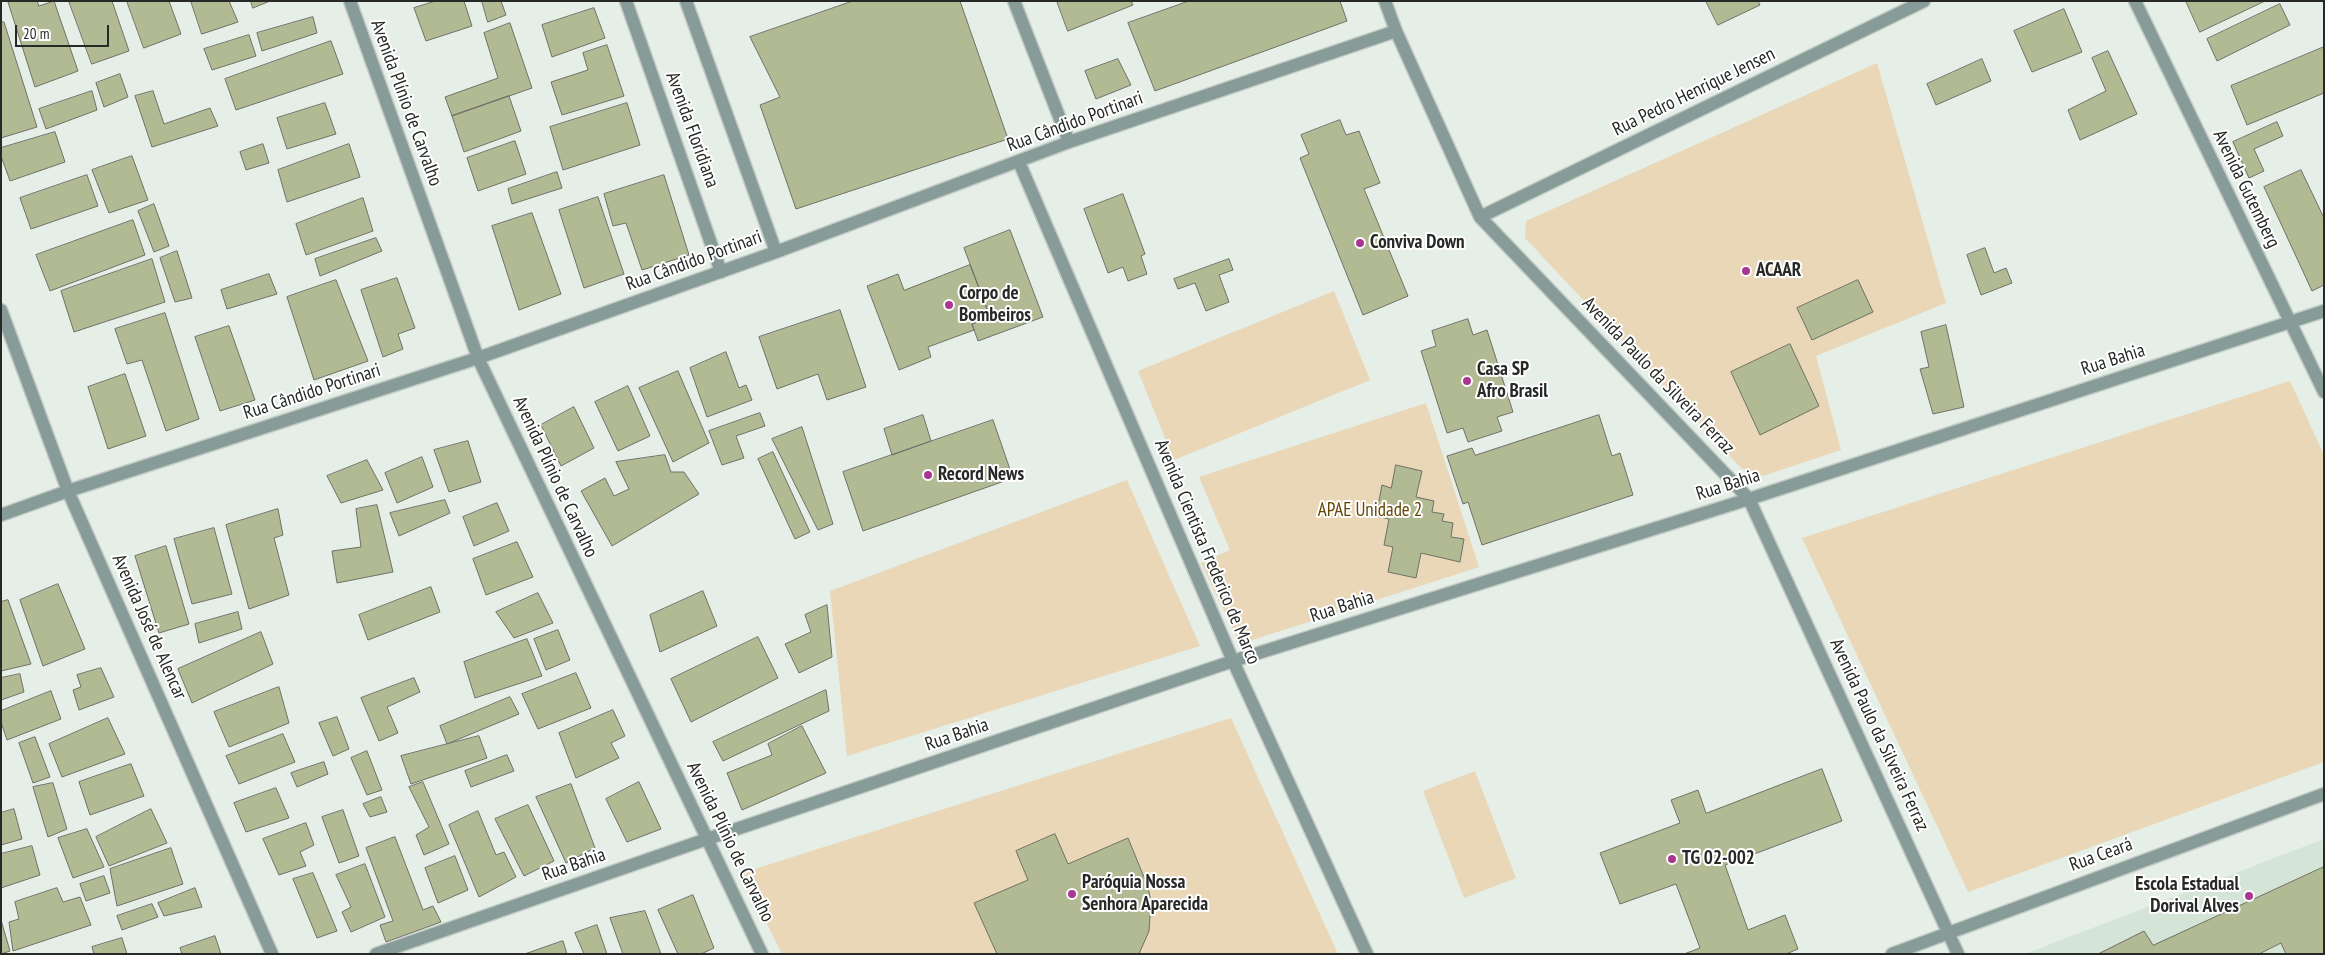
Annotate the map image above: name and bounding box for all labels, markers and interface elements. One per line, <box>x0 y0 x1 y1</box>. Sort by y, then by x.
scale bar <box>18 15 111 47</box>
street label: Avenida Plínio de Carvalho <box>365 17 447 189</box>
text: 20 m <box>23 24 49 43</box>
street label: Rua Pedro Henrique Jensen <box>1609 43 1779 141</box>
street label: Avenida Floridiana <box>660 69 724 191</box>
street label: Rua Cândido Portinari <box>1004 87 1146 157</box>
street label: Avenida Gutemberg <box>2208 126 2284 252</box>
street label: Rua Cândido Portinari <box>623 226 765 296</box>
place label: Conviva Down <box>1370 232 1465 254</box>
marker: Conviva Down <box>1354 237 1366 249</box>
place label: ACAAR <box>1756 260 1801 282</box>
marker: ACAAR <box>1740 265 1752 277</box>
place label: Corpo de Bombeiros <box>959 283 1031 327</box>
street label: Avenida Paulo da Silveira Ferraz <box>1577 293 1739 459</box>
marker: Corpo de Bombeiros <box>943 299 955 311</box>
street label: Rua Bahia <box>2078 339 2148 381</box>
street label: Rua Cândido Portinari <box>240 359 384 425</box>
place label: Casa SP Afro Brasil <box>1477 359 1548 403</box>
marker: Casa SP Afro Brasil <box>1461 375 1473 387</box>
street label: Avenida Plínio de Carvalho <box>508 393 602 561</box>
street label: Avenida Cientista Frederico de Marco <box>1149 436 1265 668</box>
place label: Record News <box>938 464 1024 486</box>
street label: Rua Bahia <box>1693 464 1763 506</box>
marker: Record News <box>922 469 934 481</box>
park label: APAE Unidade 2 <box>1318 500 1422 522</box>
street label: Avenida José de Alencar <box>107 551 191 703</box>
street label: Rua Bahia <box>1307 586 1377 628</box>
street label: Avenida Paulo da Silveira Ferraz <box>1824 635 1934 835</box>
street label: Rua Bahia <box>922 714 992 756</box>
street label: Avenida Plínio de Carvalho <box>681 758 779 926</box>
street label: Rua Ceará <box>2066 833 2136 877</box>
street label: Rua Bahia <box>539 844 609 886</box>
place label: TG 02-002 <box>1682 848 1755 870</box>
marker: TG 02-002 <box>1666 853 1678 865</box>
place label: Paróquia Nossa Senhora Aparecida <box>1082 872 1208 916</box>
place label: Escola Estadual Dorival Alves <box>2135 874 2239 918</box>
marker: Paróquia Nossa Senhora Aparecida <box>1066 888 1078 900</box>
marker: Escola Estadual Dorival Alves <box>2243 890 2255 902</box>

